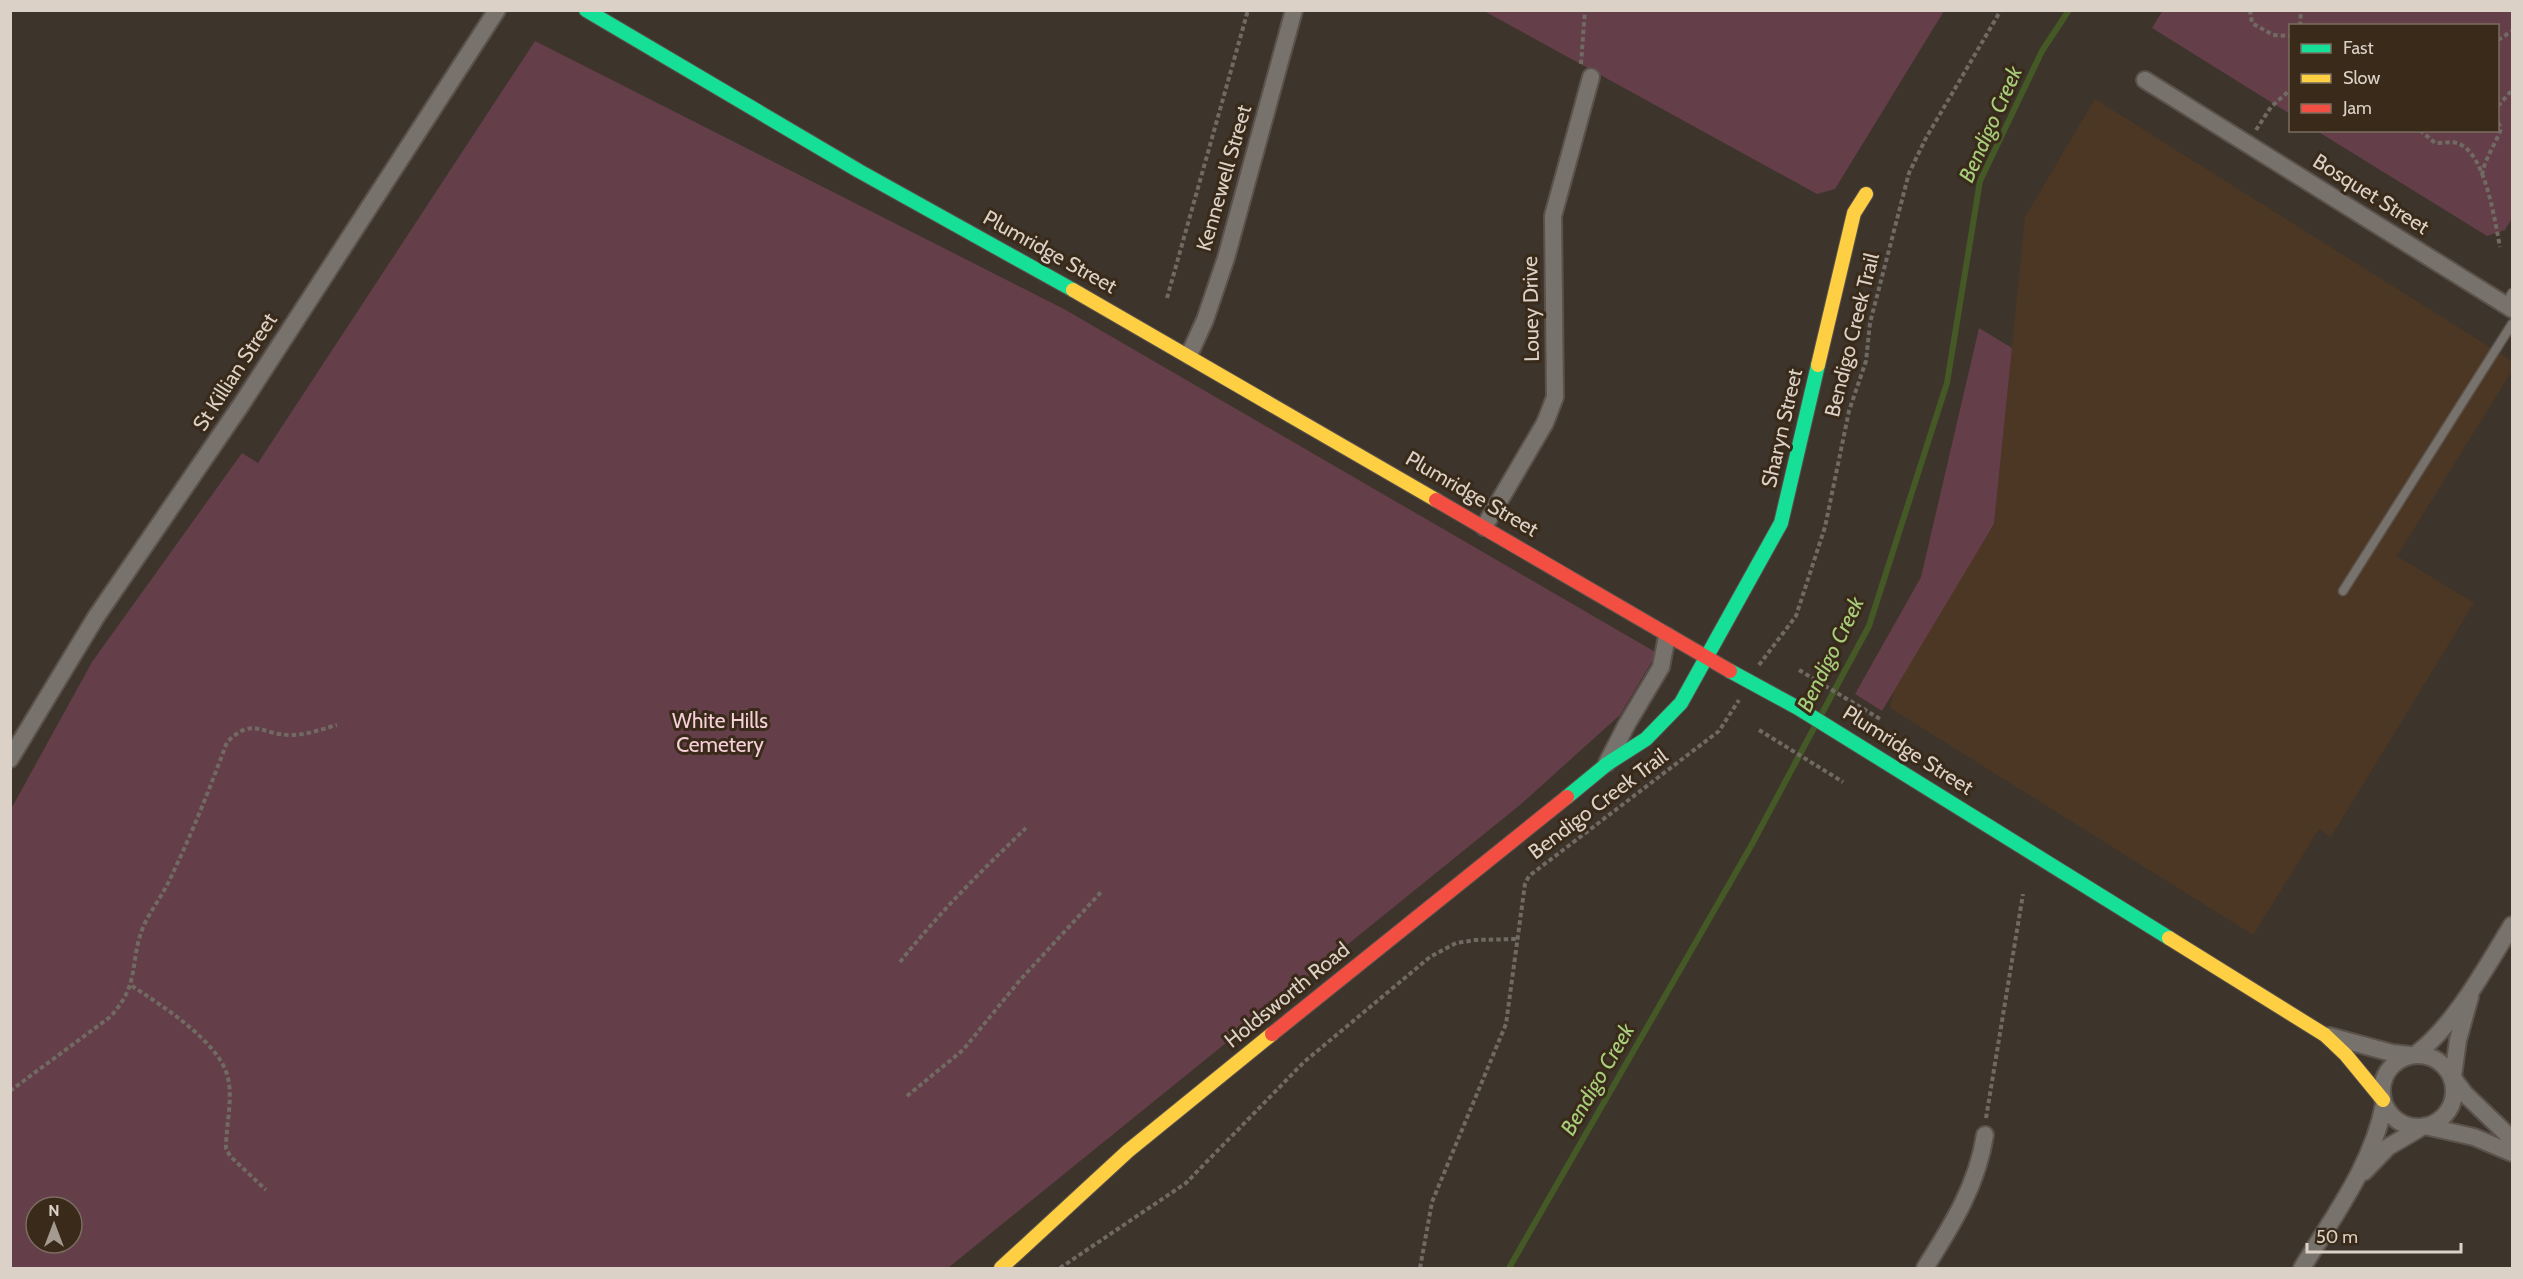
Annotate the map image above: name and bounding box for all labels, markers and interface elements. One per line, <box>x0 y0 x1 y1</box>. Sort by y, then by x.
legend <box>2289 24 2499 132</box>
text: Fast <box>2343 37 2374 59</box>
water label: Bendigo Creek <box>1953 61 2028 187</box>
text: Slow <box>2343 67 2380 89</box>
text: Jam <box>2342 97 2372 119</box>
street label: Kennewell Street <box>1191 102 1256 254</box>
street label: Bosquet Street <box>2309 148 2434 239</box>
street label: Plumridge Street <box>979 205 1121 299</box>
street label: Bendigo Creek Trail <box>1819 250 1884 419</box>
street label: Louey Drive <box>1517 256 1544 362</box>
street label: St Killian Street <box>187 308 282 435</box>
street label: Sharyn Street <box>1756 366 1807 490</box>
street label: Plumridge Street <box>1402 446 1543 542</box>
water label: Bendigo Creek <box>1791 592 1870 716</box>
street label: Plumridge Street <box>1838 700 1978 800</box>
park label: White Hills Cemetery <box>672 708 768 757</box>
street label: Bendigo Creek Trail <box>1523 743 1672 864</box>
street label: Holdsworth Road <box>1219 937 1354 1053</box>
water label: Bendigo Creek <box>1555 1018 1641 1140</box>
north arrow <box>24 1195 84 1255</box>
text: N <box>48 1201 60 1220</box>
scale bar <box>2307 1216 2462 1254</box>
text: 50 m <box>2316 1226 2358 1248</box>

